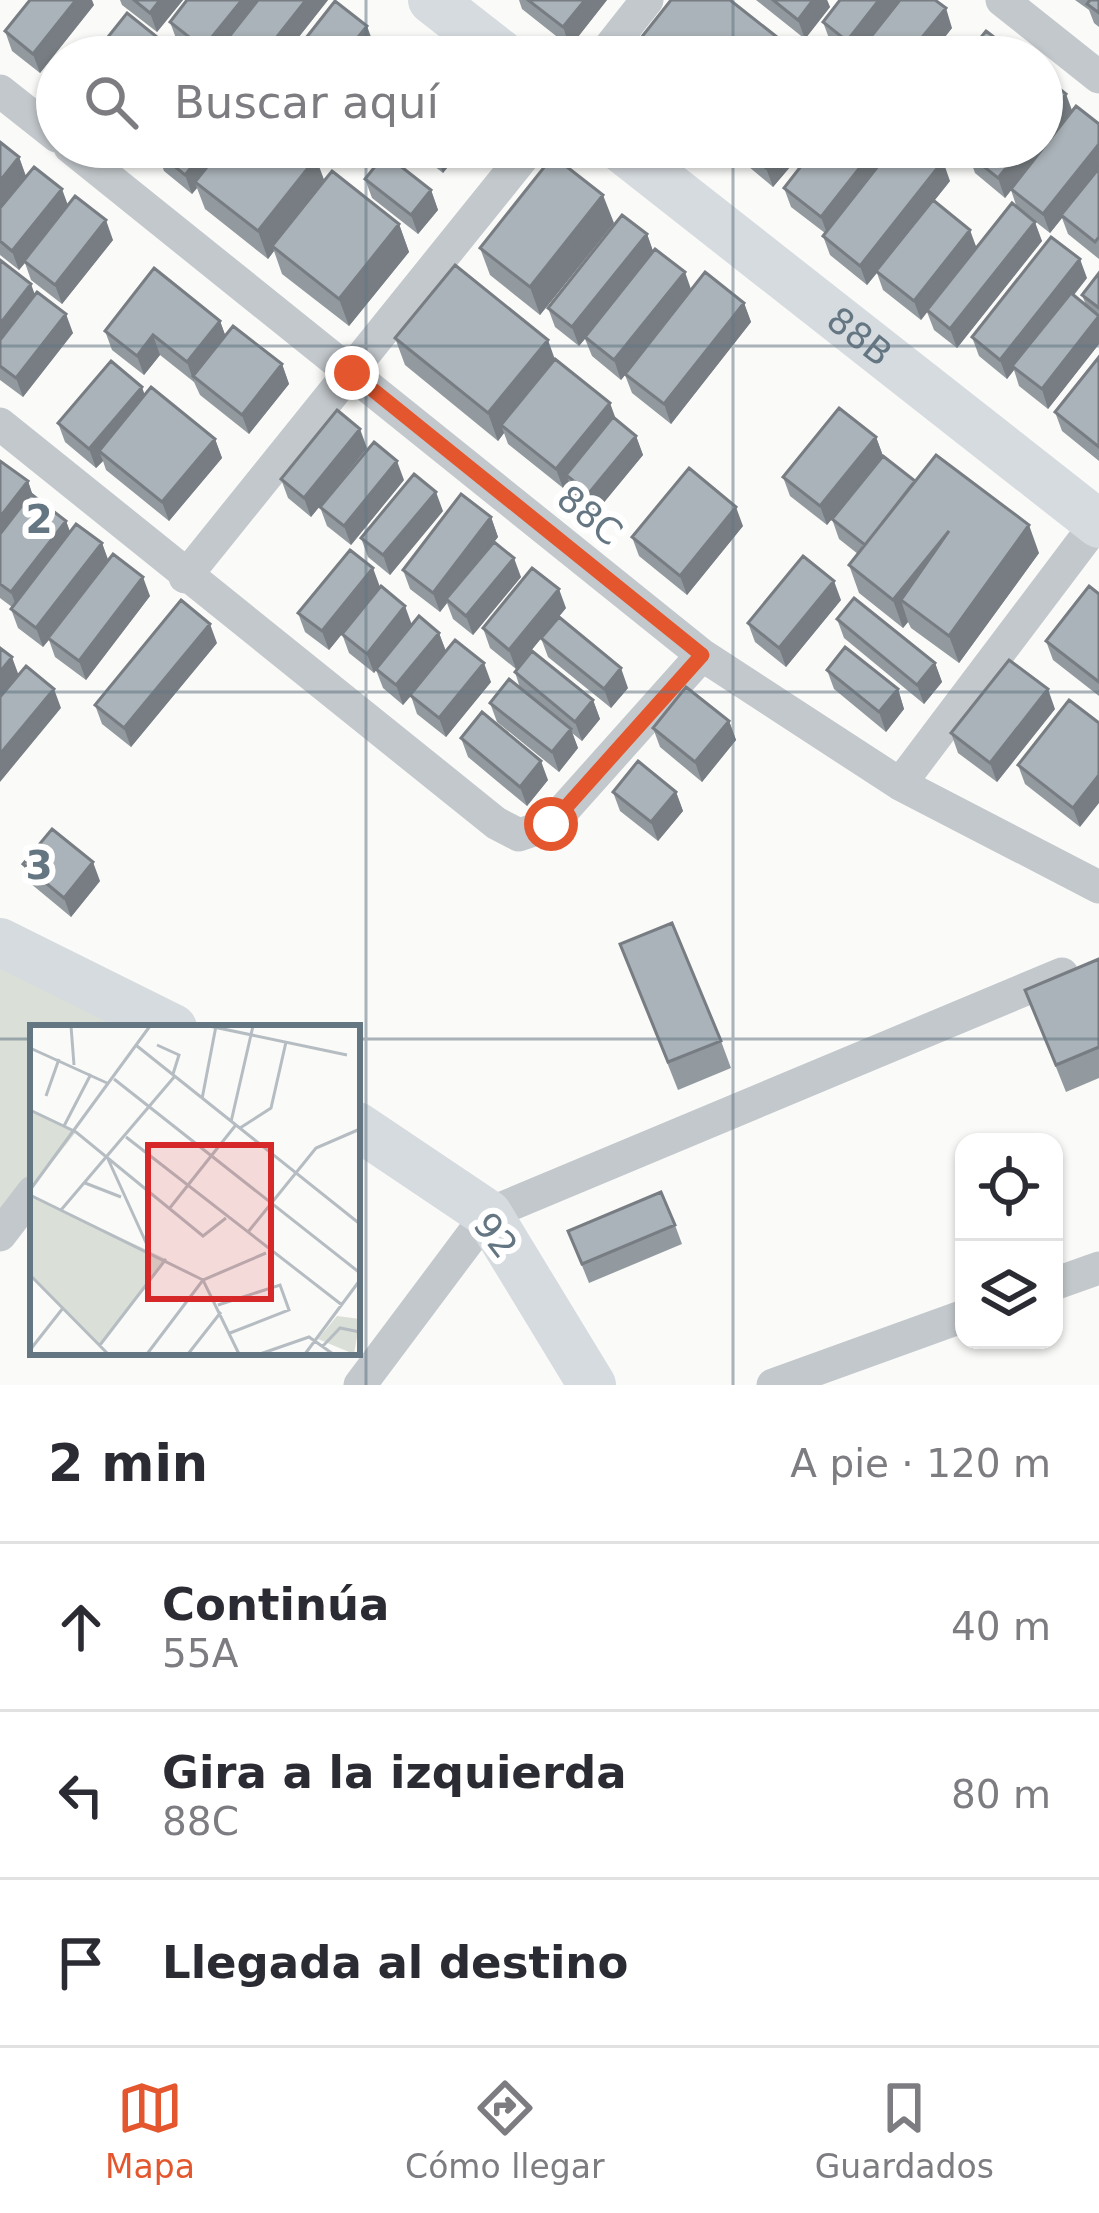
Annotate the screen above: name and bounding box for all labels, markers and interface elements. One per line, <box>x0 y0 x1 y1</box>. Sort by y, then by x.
search box <box>36 36 1063 168</box>
icon: search <box>78 69 144 135</box>
text: Buscar aquí <box>174 76 439 129</box>
street label: 88B <box>819 299 900 374</box>
route end <box>325 346 379 400</box>
street label: 88C <box>549 477 630 554</box>
text: 2 <box>25 497 53 542</box>
route start <box>524 797 578 851</box>
text: 3 <box>25 843 53 888</box>
inset map <box>30 1025 360 1355</box>
map controls <box>955 1133 1063 1349</box>
button: locate <box>955 1133 1063 1241</box>
street label: 92 <box>465 1205 526 1266</box>
button: layers <box>955 1241 1063 1349</box>
text: 2 min <box>48 1434 208 1493</box>
text: A pie · 120 m <box>790 1441 1051 1486</box>
text: Continúa <box>162 1578 389 1631</box>
icon: ahead <box>48 1594 114 1660</box>
text: 40 m <box>951 1604 1051 1649</box>
text: 55A <box>162 1631 238 1676</box>
text: Gira a la izquierda <box>162 1746 627 1799</box>
icon: left <box>48 1762 114 1828</box>
text: 80 m <box>951 1772 1051 1817</box>
text: 88C <box>162 1799 239 1844</box>
icon: arrive <box>48 1930 114 1996</box>
text: Llegada al destino <box>162 1936 628 1989</box>
tab: Mapa <box>105 2075 195 2186</box>
tab: Cómo llegar <box>405 2075 605 2186</box>
tab: Guardados <box>815 2075 994 2186</box>

